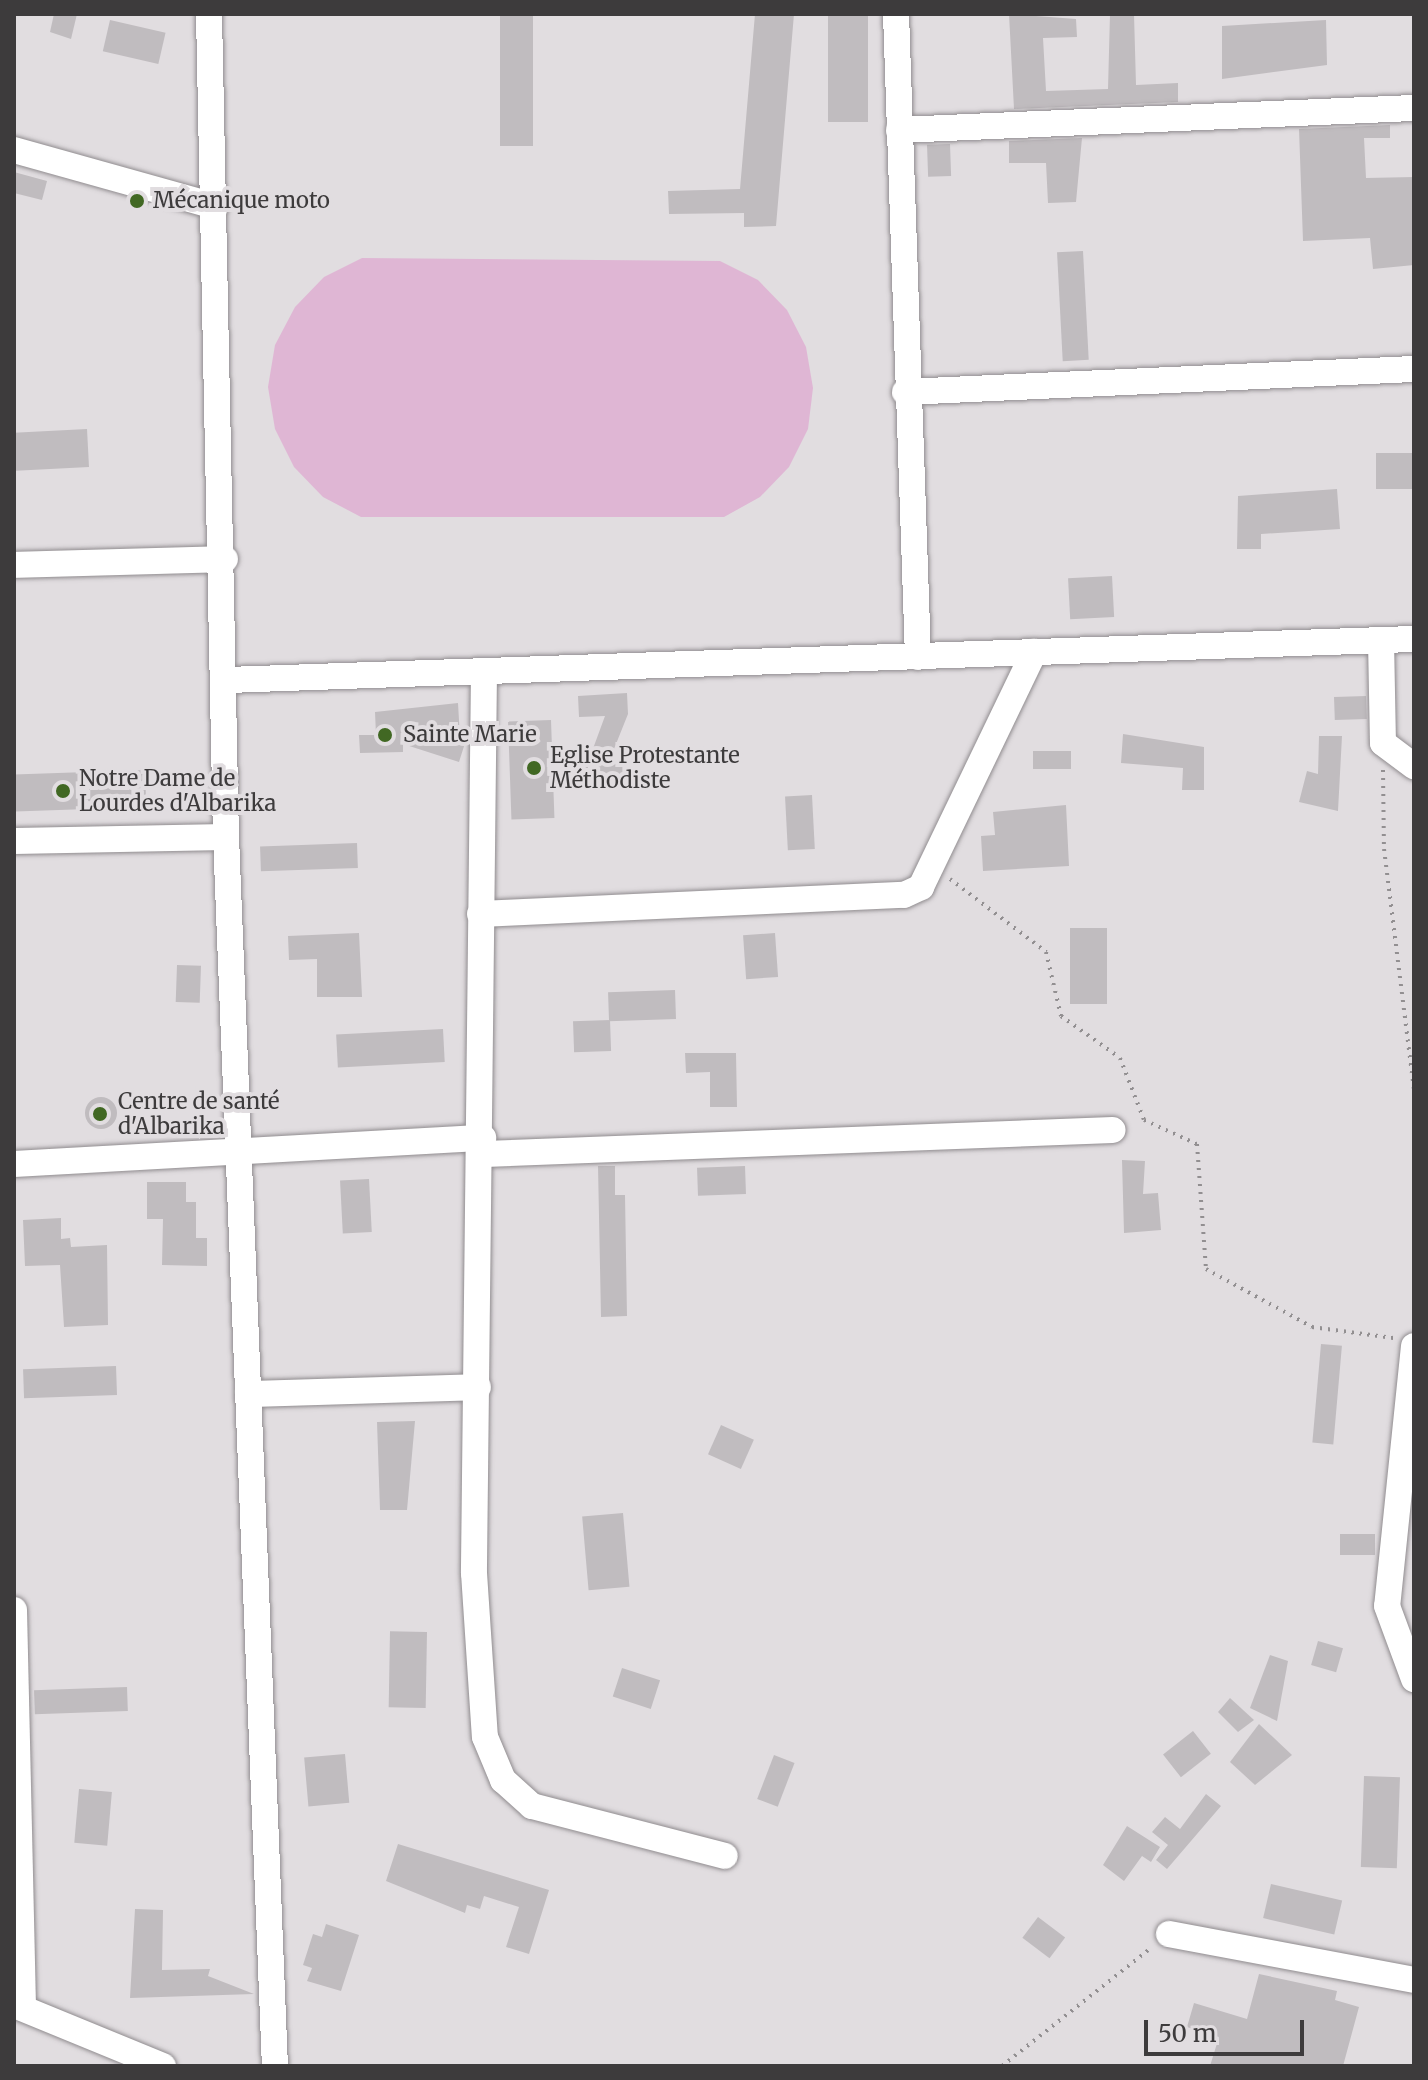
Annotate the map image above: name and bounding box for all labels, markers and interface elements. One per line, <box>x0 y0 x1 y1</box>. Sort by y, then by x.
place label: Mécanique moto <box>153 188 330 214</box>
marker: Mécanique moto <box>128 192 146 210</box>
place label: Sainte Marie <box>403 722 537 748</box>
marker: Sainte Marie <box>374 724 396 746</box>
place label: Eglise Protestante Méthodiste <box>550 742 740 794</box>
marker: Eglise Protestante Méthodiste <box>525 759 543 777</box>
place label: Notre Dame de Lourdes d'Albarika <box>79 765 276 816</box>
marker: Notre Dame de Lourdes d'Albarika <box>54 782 72 800</box>
place label: Centre de santé d'Albarika <box>118 1088 280 1140</box>
marker: Centre de santé d'Albarika <box>89 1103 111 1125</box>
scale bar <box>1148 2004 1308 2054</box>
text: 50 m <box>1158 2018 1217 2049</box>

